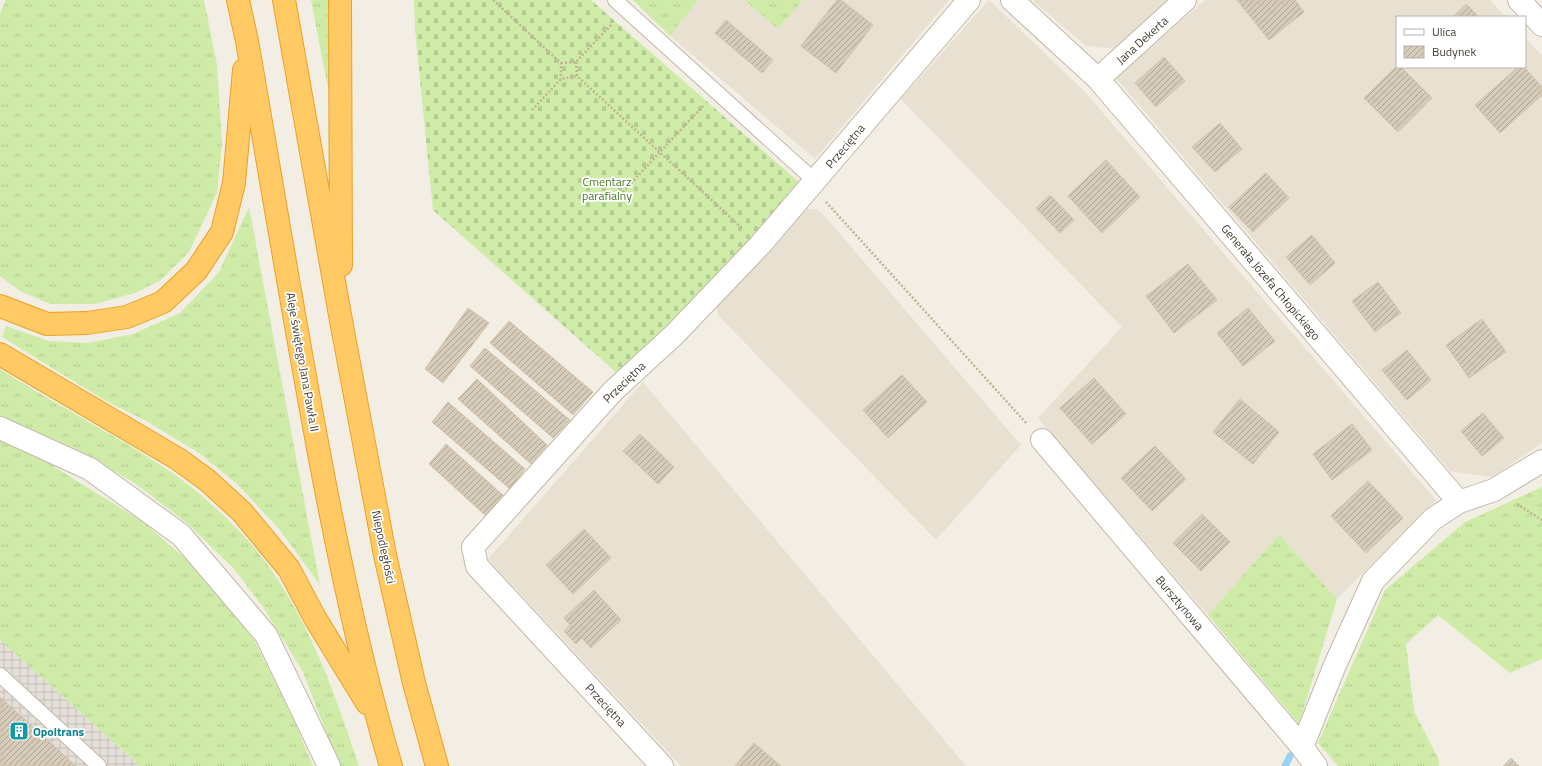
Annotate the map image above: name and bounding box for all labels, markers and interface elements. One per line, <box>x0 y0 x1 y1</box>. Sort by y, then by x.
street label: Jana Dekerta <box>1112 11 1172 69</box>
legend <box>1396 16 1526 68</box>
text: Ulica <box>1432 22 1456 41</box>
text: Budynek <box>1432 42 1476 61</box>
street label: Przeciętna <box>821 119 869 173</box>
park label: Cmentarz parafialny <box>582 172 632 205</box>
street label: Generała Józefa Chłopickiego <box>1217 220 1325 344</box>
street label: Aleje świętego Jana Pawła II <box>281 291 325 433</box>
street label: Przeciętna <box>598 357 650 407</box>
street label: Niepodległości <box>367 509 401 585</box>
street label: Bursztynowa <box>1151 571 1209 635</box>
street label: Przeciętna <box>581 679 631 731</box>
building icon: Opoltrans <box>8 720 30 742</box>
place label: Opoltrans <box>33 722 85 741</box>

